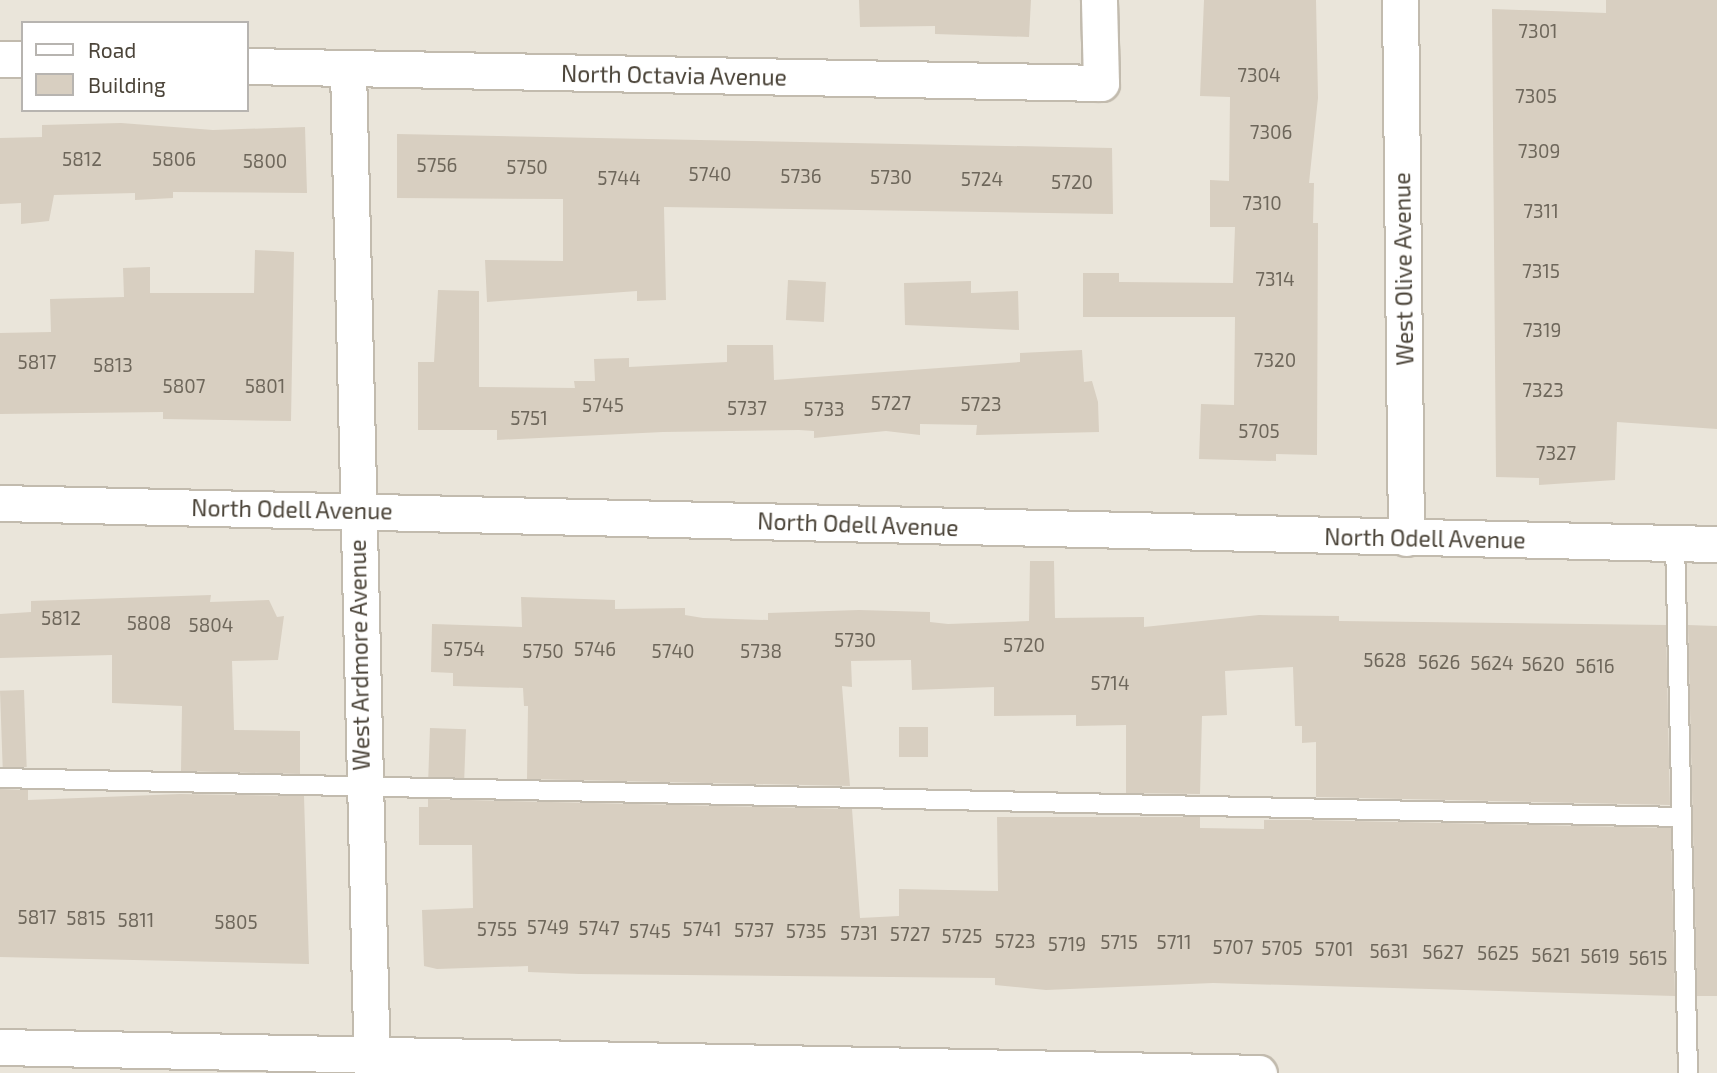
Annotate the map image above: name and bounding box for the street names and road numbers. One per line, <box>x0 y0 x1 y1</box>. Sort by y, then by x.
street label: North Octavia Avenue <box>561 59 787 91</box>
street label: West Olive Avenue <box>1388 172 1418 366</box>
street label: North Odell Avenue <box>191 493 393 525</box>
street label: North Odell Avenue <box>756 507 960 541</box>
street label: North Odell Avenue <box>1324 522 1526 554</box>
street label: West Ardmore Avenue <box>343 539 375 771</box>

